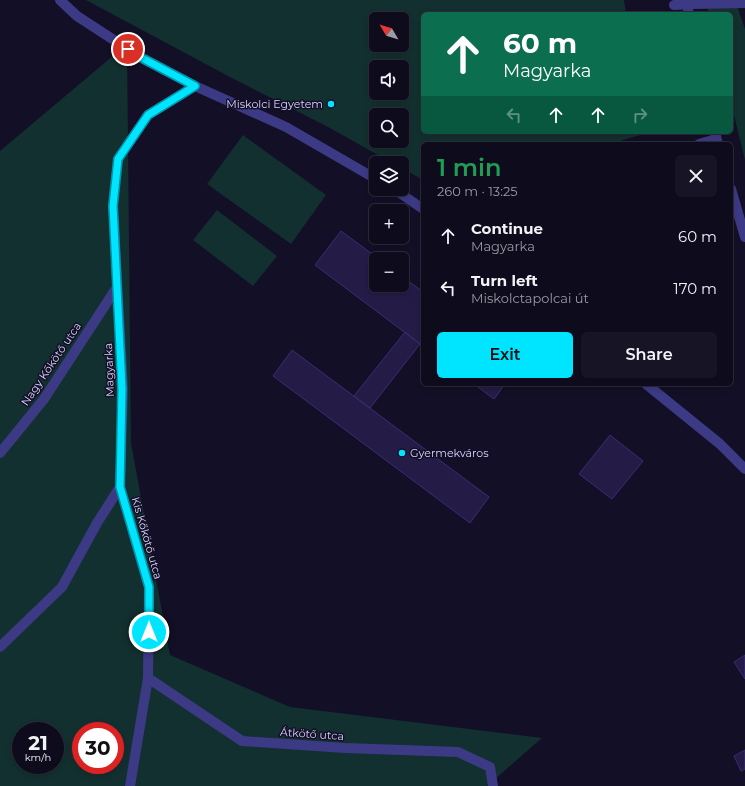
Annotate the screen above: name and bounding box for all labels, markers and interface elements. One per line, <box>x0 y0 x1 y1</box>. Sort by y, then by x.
north arrow <box>369 12 409 52</box>
map controls <box>369 12 409 292</box>
text: 60 m <box>503 26 577 60</box>
icon: ahead <box>437 28 489 80</box>
pin <box>111 32 145 66</box>
icon: arrive <box>117 38 139 60</box>
button: sound <box>369 60 409 100</box>
text: Magyarka <box>503 60 591 82</box>
place label: Miskolci Egyetem <box>226 97 323 111</box>
marker: Miskolci Egyetem <box>326 99 336 109</box>
icon: left <box>503 104 525 126</box>
icon: ahead <box>545 104 567 126</box>
icon: ahead <box>587 104 609 126</box>
icon: right <box>629 104 651 126</box>
button: search <box>369 108 409 148</box>
text: 1 min <box>437 153 501 182</box>
button: close <box>675 155 717 197</box>
button: layers <box>369 156 409 196</box>
text: 260 m · 13:25 <box>437 183 518 199</box>
button: + <box>369 204 409 244</box>
text: Continue <box>471 219 543 238</box>
icon: ahead <box>437 225 459 247</box>
text: 60 m <box>678 227 717 246</box>
text: Magyarka <box>471 238 535 254</box>
button: − <box>369 252 409 292</box>
text: Turn left <box>471 271 538 290</box>
icon: left <box>437 277 459 299</box>
text: 170 m <box>673 279 717 298</box>
text: Miskolctapolcai út <box>471 290 589 306</box>
street label: Nagy Kőkötő utca <box>18 320 84 408</box>
button: Exit <box>437 332 573 378</box>
button: Share <box>581 332 717 378</box>
street label: Magyarka <box>101 343 117 397</box>
place label: Gyermekváros <box>410 446 489 460</box>
marker: Gyermekváros <box>397 448 407 458</box>
street label: Kis Kőkötő utca <box>129 495 165 581</box>
position arrow <box>128 611 170 653</box>
speed limit sign: 30 <box>72 722 124 774</box>
street label: Átkötő utca <box>280 725 344 743</box>
text: 21 <box>28 731 48 755</box>
text: km/h <box>25 751 51 764</box>

